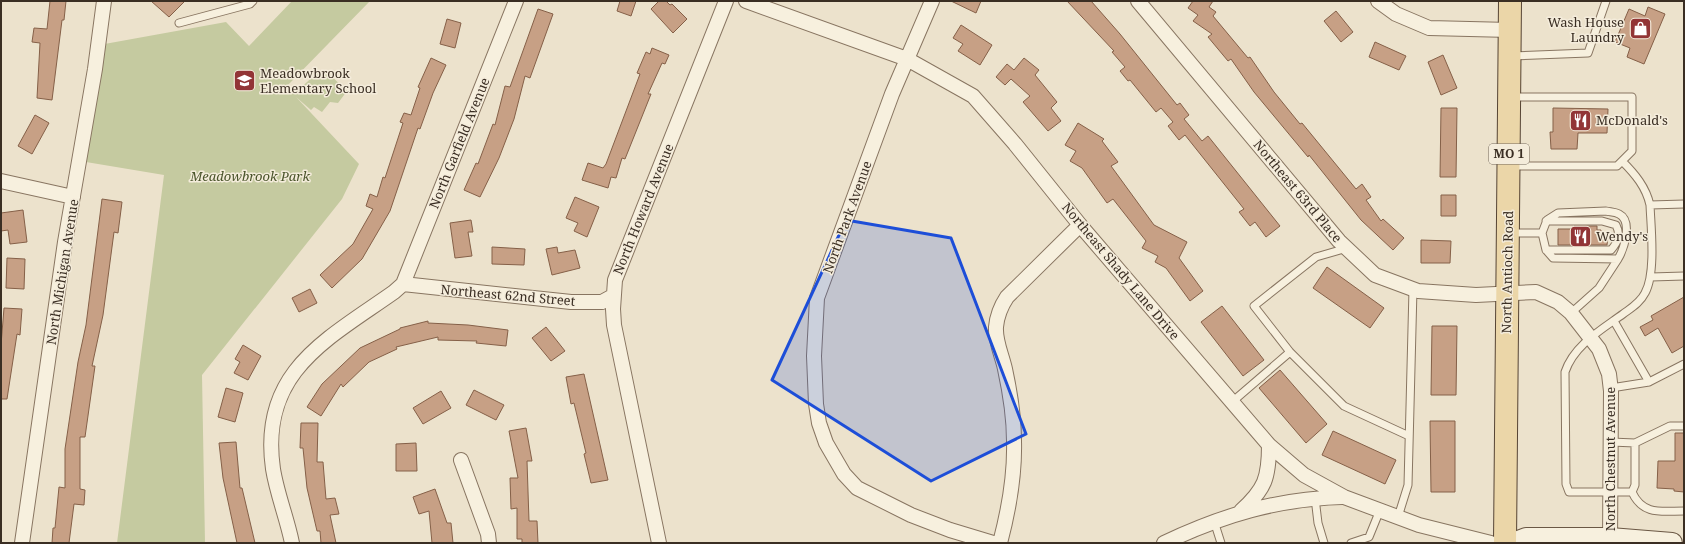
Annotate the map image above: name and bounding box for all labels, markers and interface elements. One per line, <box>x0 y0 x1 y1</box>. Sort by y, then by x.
place label: Wash House Laundry <box>1548 13 1625 46</box>
shop icon: Wash House Laundry <box>1627 16 1653 42</box>
place label: Meadowbrook Elementary School <box>260 64 376 97</box>
school or university icon: Meadowbrook Elementary School <box>231 67 257 93</box>
street label: North Garfield Avenue <box>424 75 494 211</box>
restaurant icon: McDonald's <box>1567 107 1593 133</box>
place label: McDonald's <box>1596 111 1668 129</box>
street label: Northeast 63rd Place <box>1250 136 1346 246</box>
street label: North Howard Avenue <box>608 141 678 277</box>
road number: MO 1 <box>1489 144 1529 164</box>
street label: North Park Avenue <box>818 158 876 276</box>
park label: Meadowbrook Park <box>189 167 310 185</box>
street label: North Michigan Avenue <box>42 198 82 346</box>
street label: Northeast Shady Lane Drive <box>1058 198 1184 344</box>
street label: North Antioch Road <box>1497 210 1517 334</box>
restaurant icon: Wendy's <box>1568 223 1594 249</box>
place label: Wendy's <box>1596 227 1648 245</box>
street label: Northeast 62nd Street <box>440 280 576 310</box>
street label: North Chestnut Avenue <box>1601 387 1619 531</box>

